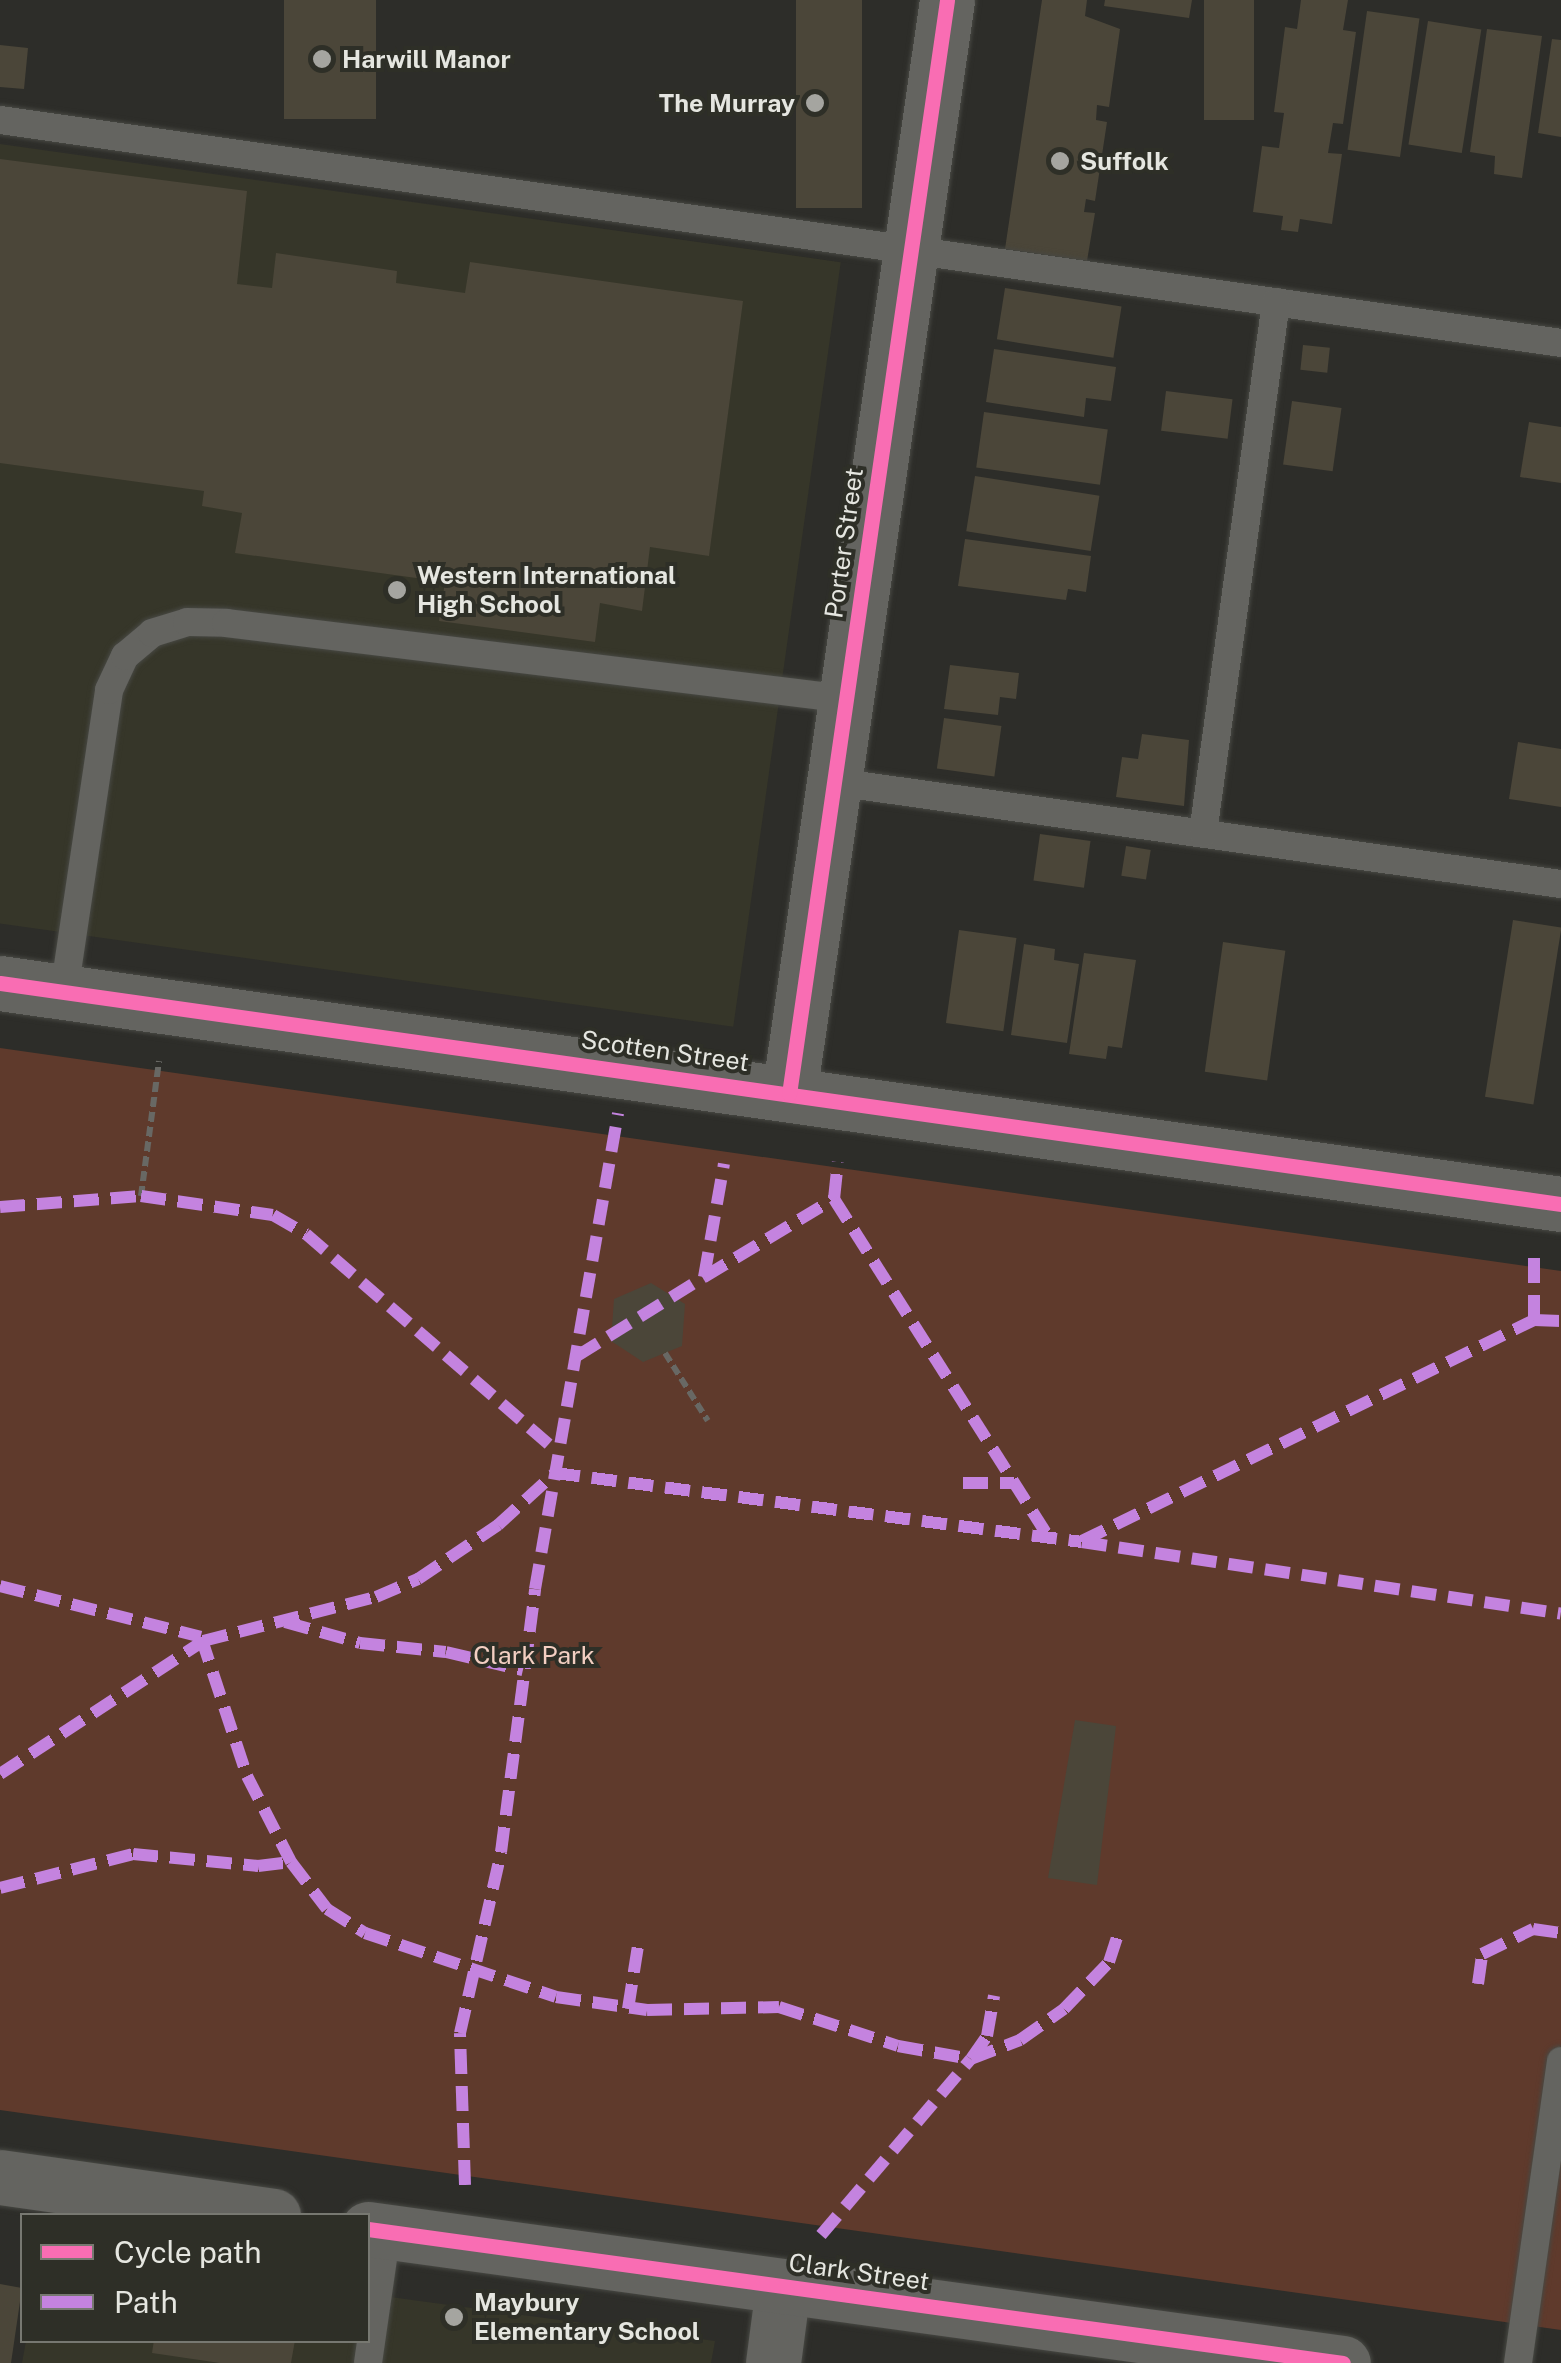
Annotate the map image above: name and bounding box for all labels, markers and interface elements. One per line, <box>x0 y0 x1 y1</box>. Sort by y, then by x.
place label: Harwill Manor <box>342 44 511 74</box>
marker: Harwill Manor <box>311 48 333 70</box>
place label: The Murray <box>659 88 795 118</box>
marker: The Murray <box>804 92 826 114</box>
place label: Suffolk <box>1080 146 1169 176</box>
marker: Suffolk <box>1049 150 1071 172</box>
street label: Porter Street <box>819 466 869 620</box>
place label: Western International High School <box>417 561 676 620</box>
marker: Western International High School <box>386 579 408 601</box>
street label: Scotten Street <box>579 1024 751 1078</box>
park label: Clark Park <box>473 1640 595 1670</box>
legend <box>20 2213 370 2343</box>
text: Cycle path <box>114 2234 262 2270</box>
street label: Clark Street <box>787 2247 931 2297</box>
text: Path <box>114 2284 178 2320</box>
place label: Maybury Elementary School <box>474 2288 700 2347</box>
marker: Maybury Elementary School <box>443 2306 465 2328</box>

